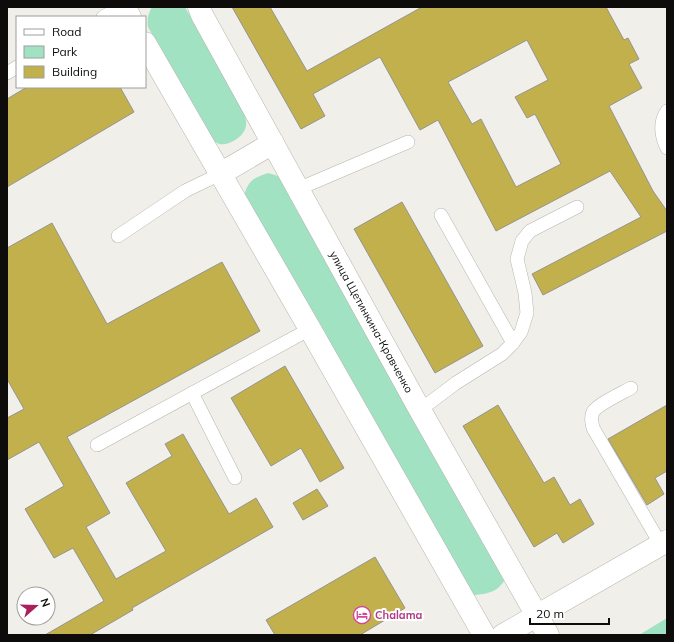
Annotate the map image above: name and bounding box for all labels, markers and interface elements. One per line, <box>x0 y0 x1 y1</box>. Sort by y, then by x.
legend <box>16 16 146 88</box>
text: Road <box>52 24 81 39</box>
text: Park <box>52 44 78 59</box>
text: Building <box>52 64 97 79</box>
street label: улица Щетинкина-Кравченко <box>327 248 416 395</box>
north arrow <box>16 586 56 626</box>
text: N <box>37 596 53 609</box>
scale bar <box>530 600 609 626</box>
hotel icon: Chalama <box>352 605 372 625</box>
text: 20 m <box>536 606 564 621</box>
place label: Chalama <box>375 608 423 622</box>

